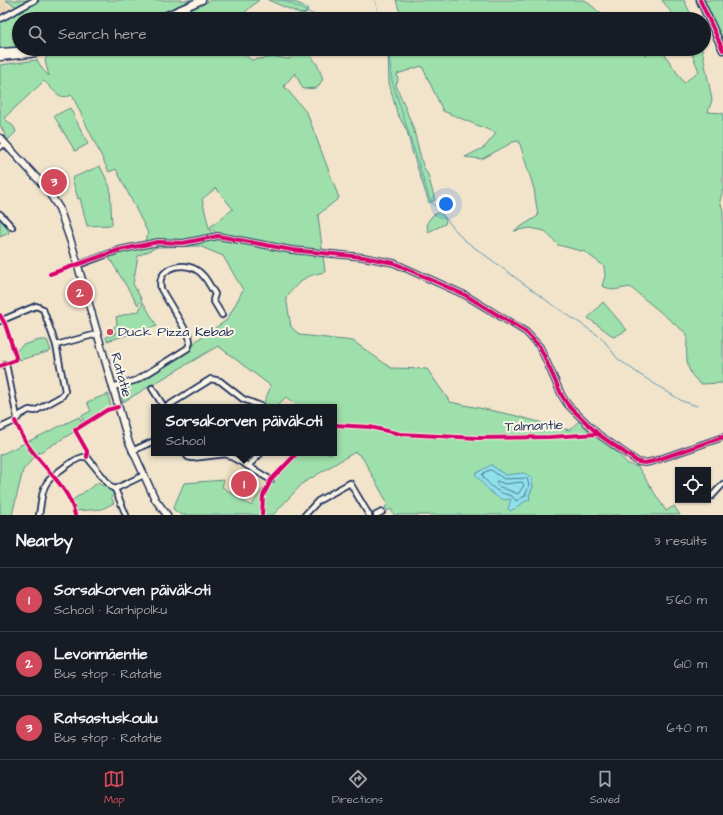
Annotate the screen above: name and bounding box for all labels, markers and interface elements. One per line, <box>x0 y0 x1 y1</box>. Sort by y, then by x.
search box <box>12 12 711 56</box>
icon: search <box>26 23 48 45</box>
text: Search here <box>58 24 147 45</box>
pin: 3 <box>41 167 67 197</box>
your location <box>436 194 456 214</box>
pin: 2 <box>67 278 93 308</box>
place label: Duck Pizza Kebab <box>118 322 234 342</box>
marker: Duck Pizza Kebab <box>105 327 115 337</box>
street label: Ratatie <box>105 350 137 400</box>
popup <box>151 404 337 456</box>
text: Sorsakorven päiväkoti <box>166 411 322 432</box>
street label: Talmantie <box>504 415 564 437</box>
text: School <box>166 432 205 450</box>
map controls <box>675 467 711 503</box>
button: locate <box>675 467 711 503</box>
pin: 1 <box>231 469 257 499</box>
text: Nearby <box>16 529 73 553</box>
text: 3 results <box>654 532 707 550</box>
text: Sorsakorven päiväkoti <box>54 580 211 601</box>
text: 1 <box>28 591 30 609</box>
text: 560 m <box>666 591 707 609</box>
text: School · Karhipolku <box>54 601 167 619</box>
text: Levonmäentie <box>54 644 148 665</box>
text: 2 <box>25 655 33 673</box>
text: 610 m <box>674 655 707 673</box>
text: Bus stop · Ratatie <box>54 665 162 683</box>
text: Ratsastuskoulu <box>54 708 158 729</box>
text: 3 <box>26 719 32 737</box>
text: 640 m <box>666 719 707 737</box>
text: Bus stop · Ratatie <box>54 729 162 747</box>
tab: Map <box>103 768 125 807</box>
tab: Directions <box>332 768 383 807</box>
tab: Saved <box>590 768 620 807</box>

